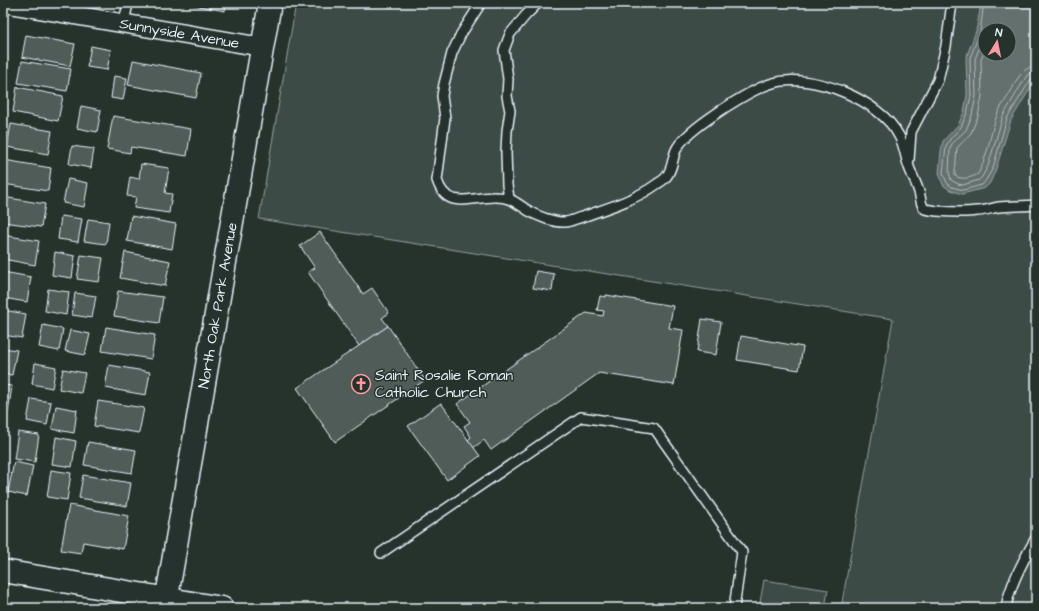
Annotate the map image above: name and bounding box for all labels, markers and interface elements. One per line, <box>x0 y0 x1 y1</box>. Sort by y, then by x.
street label: Sunnyside Avenue <box>118 13 241 54</box>
north arrow <box>977 22 1017 62</box>
text: N <box>994 25 1003 41</box>
street label: North Oak Park Avenue <box>193 221 243 390</box>
place label: Saint Rosalie Roman Catholic Church <box>375 365 514 403</box>
church icon: Saint Rosalie Roman Catholic Church <box>350 373 372 395</box>

